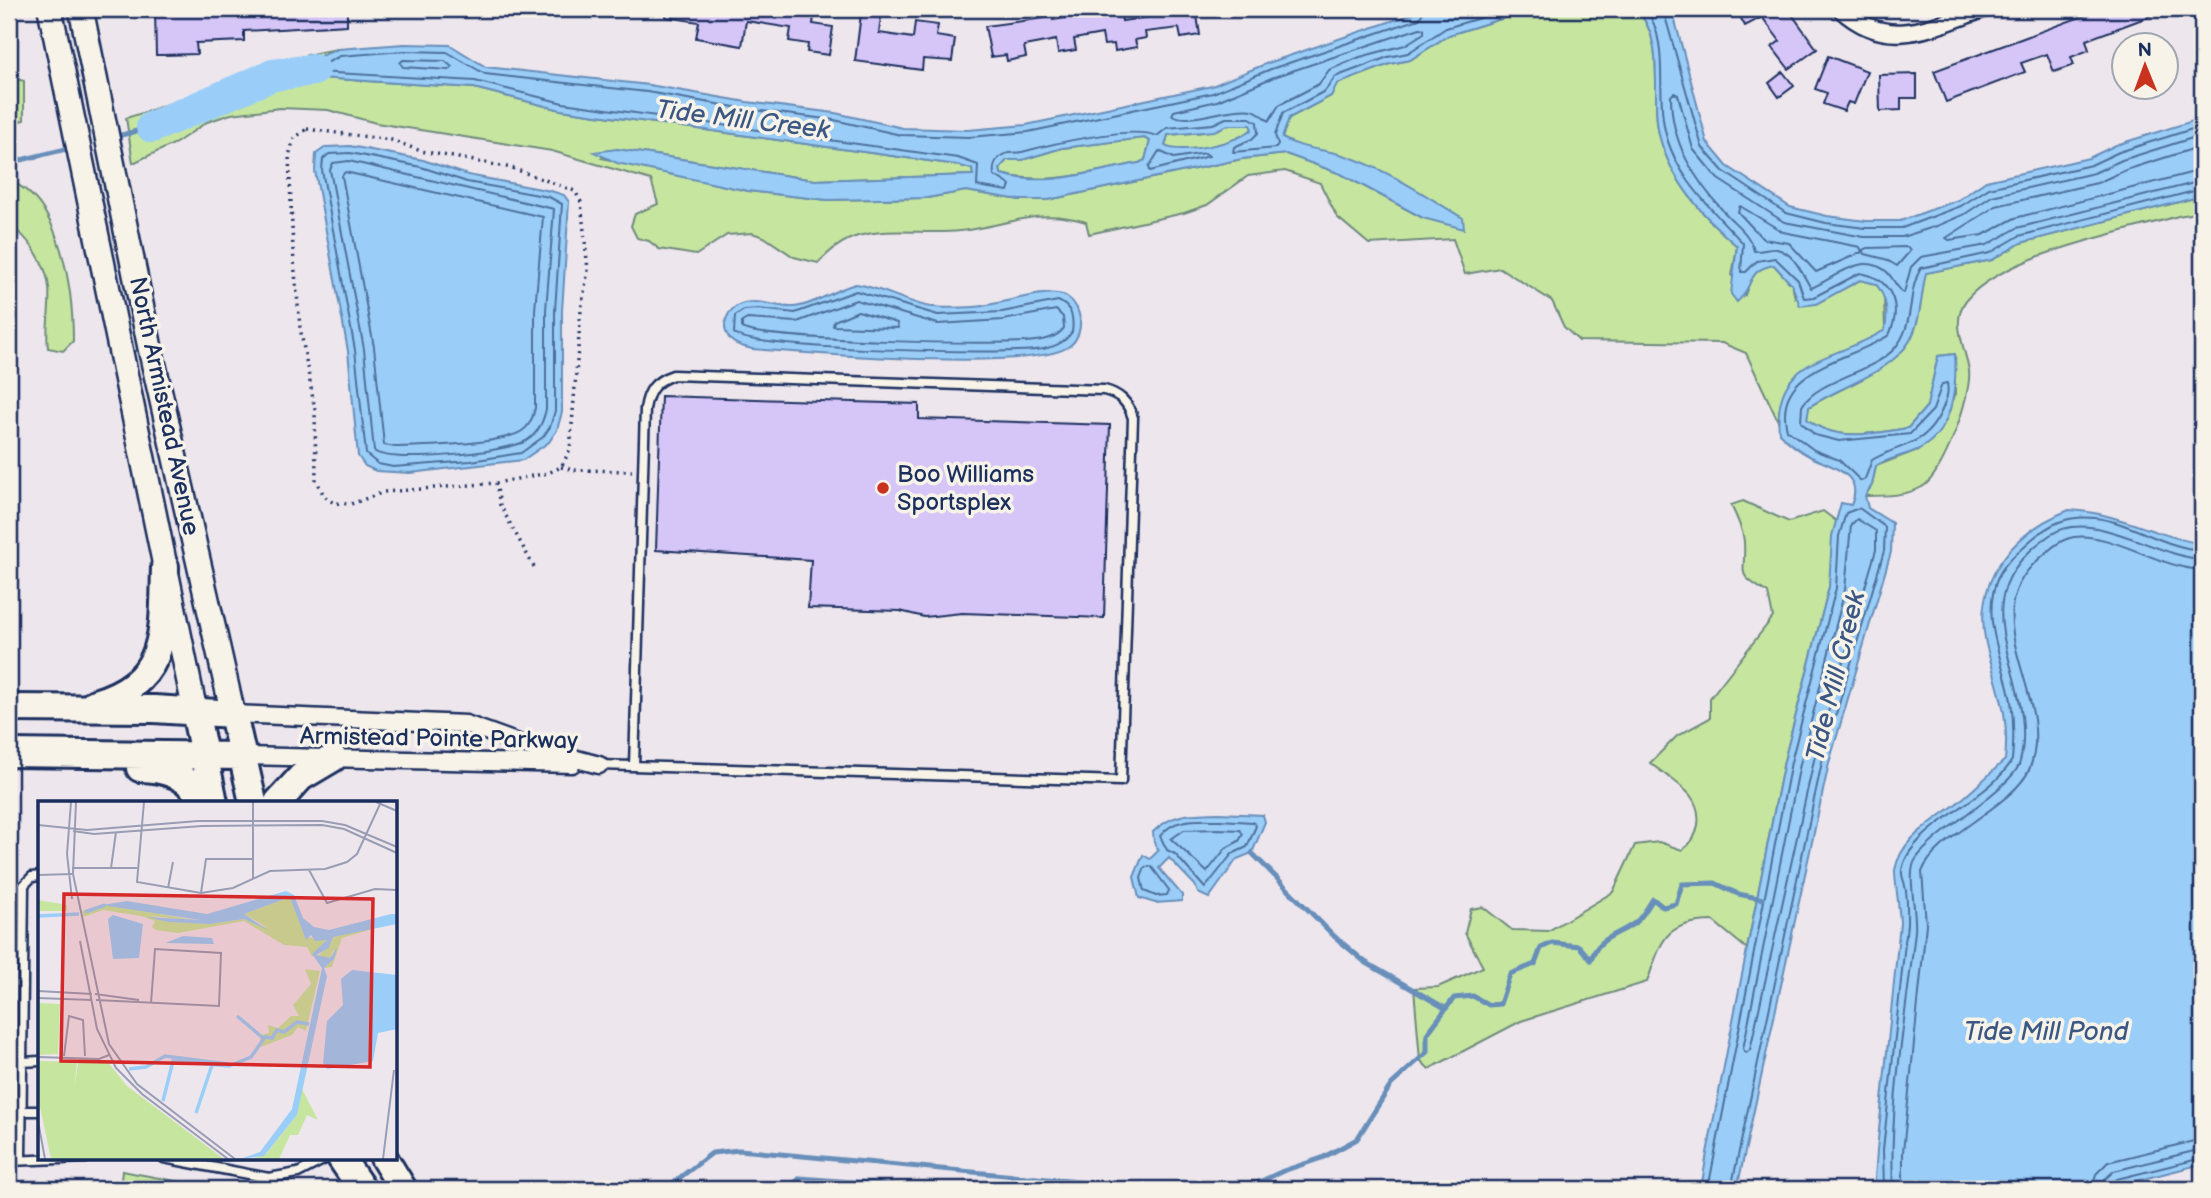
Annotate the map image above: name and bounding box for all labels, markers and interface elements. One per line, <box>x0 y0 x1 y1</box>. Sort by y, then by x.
north arrow <box>2110 32 2180 102</box>
text: N <box>2137 39 2152 62</box>
water label: Tide Mill Creek <box>654 94 832 147</box>
street label: North Armistead Avenue <box>123 274 206 538</box>
place label: Boo Williams Sportsplex <box>897 460 1034 517</box>
marker: Boo Williams Sportsplex <box>875 480 891 496</box>
water label: Tide Mill Creek <box>1800 587 1873 765</box>
street label: Armistead Pointe Parkway <box>300 722 578 755</box>
inset map <box>38 801 397 1160</box>
water label: Tide Mill Pond <box>1964 1017 2129 1048</box>

